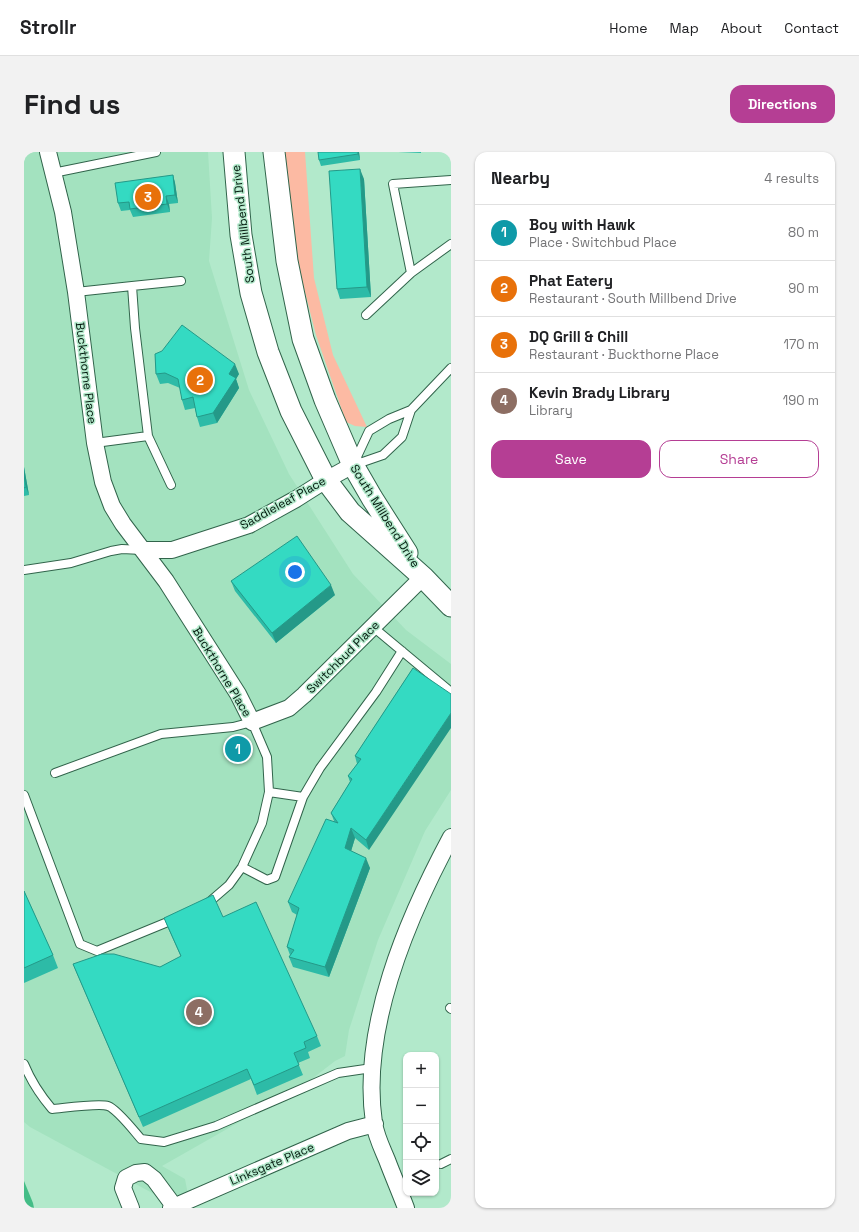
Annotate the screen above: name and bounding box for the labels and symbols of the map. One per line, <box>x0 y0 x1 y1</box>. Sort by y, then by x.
street label: South Millbend Drive <box>228 164 258 284</box>
pin: 3 <box>135 182 161 212</box>
street label: Buckthorne Place <box>72 321 100 425</box>
pin: 2 <box>187 365 213 395</box>
street label: South Millbend Drive <box>347 461 423 571</box>
street label: Saddleleaf Place <box>237 473 329 533</box>
your location <box>285 562 305 582</box>
street label: Switchbud Place <box>303 617 383 697</box>
street label: Buckthorne Place <box>189 624 255 720</box>
pin: 1 <box>225 734 251 764</box>
pin: 4 <box>186 997 212 1027</box>
street label: Linksgate Place <box>227 1139 317 1189</box>

